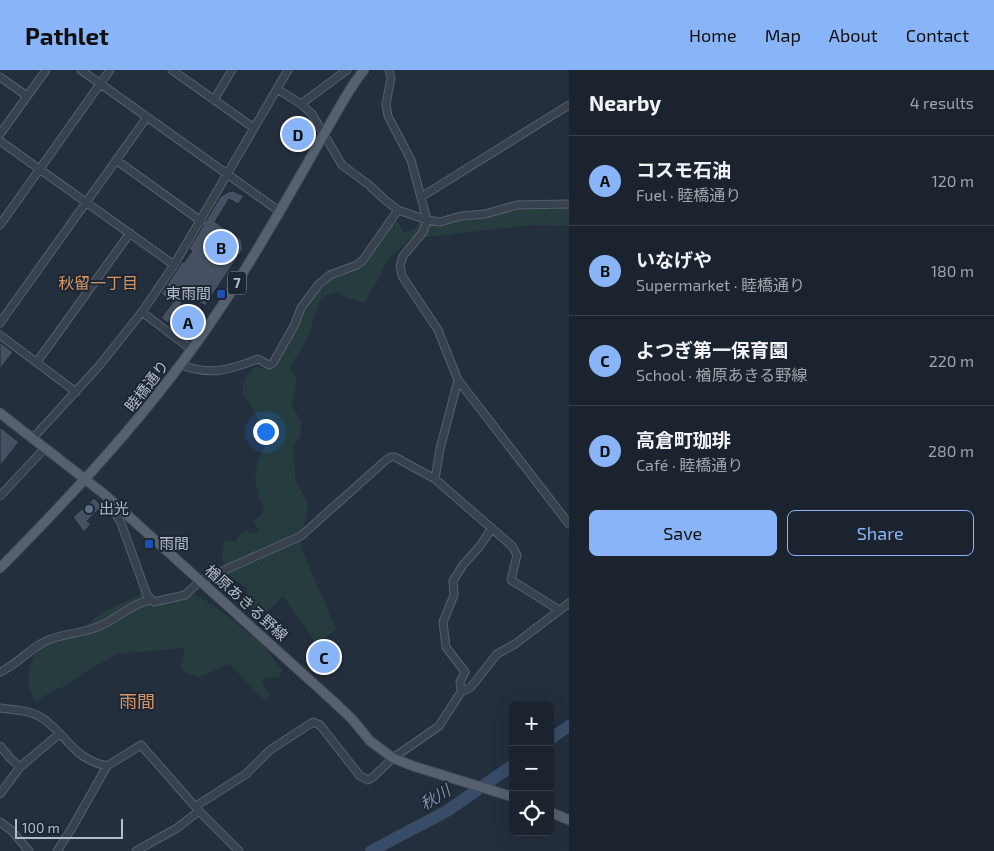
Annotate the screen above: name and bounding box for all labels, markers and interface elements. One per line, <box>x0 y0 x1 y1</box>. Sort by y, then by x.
text: Pathlet <box>25 21 109 50</box>
text: Home <box>689 24 737 46</box>
text: Map <box>765 24 801 46</box>
text: About <box>829 24 878 46</box>
text: Contact <box>906 24 969 46</box>
text: Nearby <box>589 90 661 115</box>
text: 4 results <box>910 93 974 112</box>
pin: D <box>282 115 314 153</box>
text: コスモ石油 <box>636 158 731 181</box>
text: A <box>600 171 610 190</box>
text: 120 m <box>931 171 974 190</box>
text: Fuel · 睦橋通り <box>636 185 741 204</box>
pin: B <box>205 228 237 266</box>
text: いなげや <box>636 248 712 271</box>
text: B <box>600 261 610 280</box>
text: 180 m <box>931 261 974 280</box>
road number: 7 <box>228 272 246 294</box>
district label: 秋留一丁目 <box>58 273 138 292</box>
text: Supermarket · 睦橋通り <box>636 275 805 294</box>
place label: 東雨間 <box>166 284 211 302</box>
marker: 東雨間 <box>215 288 227 300</box>
pin: A <box>172 303 204 341</box>
text: よつぎ第一保育園 <box>636 338 788 361</box>
text: C <box>600 351 610 370</box>
text: 220 m <box>929 351 974 370</box>
street label: 睦橋通り <box>121 356 172 415</box>
text: School · 楢原あきる野線 <box>636 365 807 384</box>
your location <box>253 419 279 445</box>
text: 高倉町珈琲 <box>636 428 731 451</box>
text: D <box>600 441 610 460</box>
text: 280 m <box>928 441 974 460</box>
text: Café · 睦橋通り <box>636 455 743 474</box>
place label: 出光 <box>99 499 129 517</box>
marker: 出光 <box>83 503 95 515</box>
button: Save <box>589 510 777 556</box>
button: Share <box>787 510 974 556</box>
place label: 雨間 <box>159 534 189 552</box>
marker: 雨間 <box>143 538 155 550</box>
street label: 楢原あきる野線 <box>202 561 292 644</box>
pin: C <box>308 638 340 676</box>
district label: 雨間 <box>119 690 155 712</box>
map controls <box>509 701 554 836</box>
button: + <box>509 701 554 746</box>
button: − <box>509 746 554 791</box>
water label: 秋川 <box>416 779 455 813</box>
button: locate <box>509 791 554 836</box>
scale bar <box>15 816 122 839</box>
text: 100 m <box>22 819 60 836</box>

